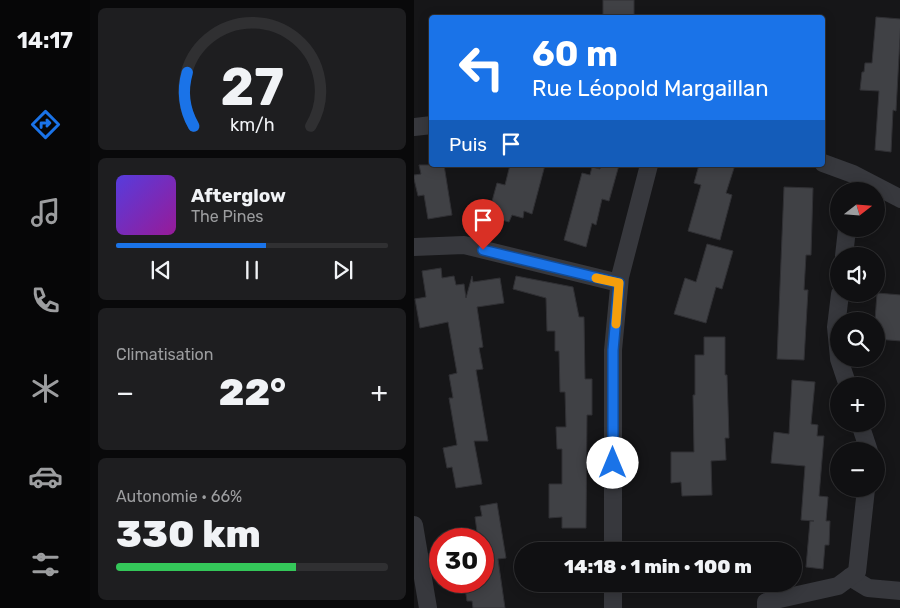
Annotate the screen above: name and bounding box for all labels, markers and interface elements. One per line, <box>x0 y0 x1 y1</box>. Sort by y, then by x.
text: 14:17 <box>17 27 73 54</box>
text: 60 m <box>532 33 618 75</box>
icon: left <box>449 35 514 100</box>
text: 27 <box>220 56 284 118</box>
text: Rue Léopold Margaillan <box>532 75 769 102</box>
icon: directions <box>28 107 63 142</box>
text: km/h <box>230 114 274 135</box>
icon: arrive <box>497 130 525 158</box>
text: Puis <box>449 133 487 156</box>
north arrow <box>830 182 885 238</box>
map controls <box>830 182 885 497</box>
text: Afterglow <box>191 184 286 207</box>
icon: music <box>28 195 63 230</box>
pin <box>462 199 504 250</box>
icon: arrive <box>469 206 497 234</box>
text: The Pines <box>191 207 264 226</box>
button: sound <box>830 247 885 302</box>
icon: previous <box>147 256 175 284</box>
icon: pause <box>238 256 266 284</box>
icon: next <box>329 256 357 284</box>
icon: phone <box>28 283 63 318</box>
button: search <box>830 312 885 367</box>
text: Climatisation <box>116 345 213 364</box>
text: 22° <box>219 369 286 415</box>
icon: climate <box>28 371 63 406</box>
text: − <box>116 376 134 409</box>
text: + <box>371 376 388 409</box>
button: + <box>830 377 885 432</box>
position arrow <box>586 436 638 488</box>
button: − <box>830 442 885 497</box>
icon: car <box>28 459 63 494</box>
text: Autonomie · 66% <box>116 487 242 506</box>
text: 330 km <box>116 511 261 557</box>
speed limit sign: 30 <box>429 528 494 593</box>
icon: filters <box>28 547 63 582</box>
text: 14:18 · 1 min · 100 m <box>564 555 752 578</box>

